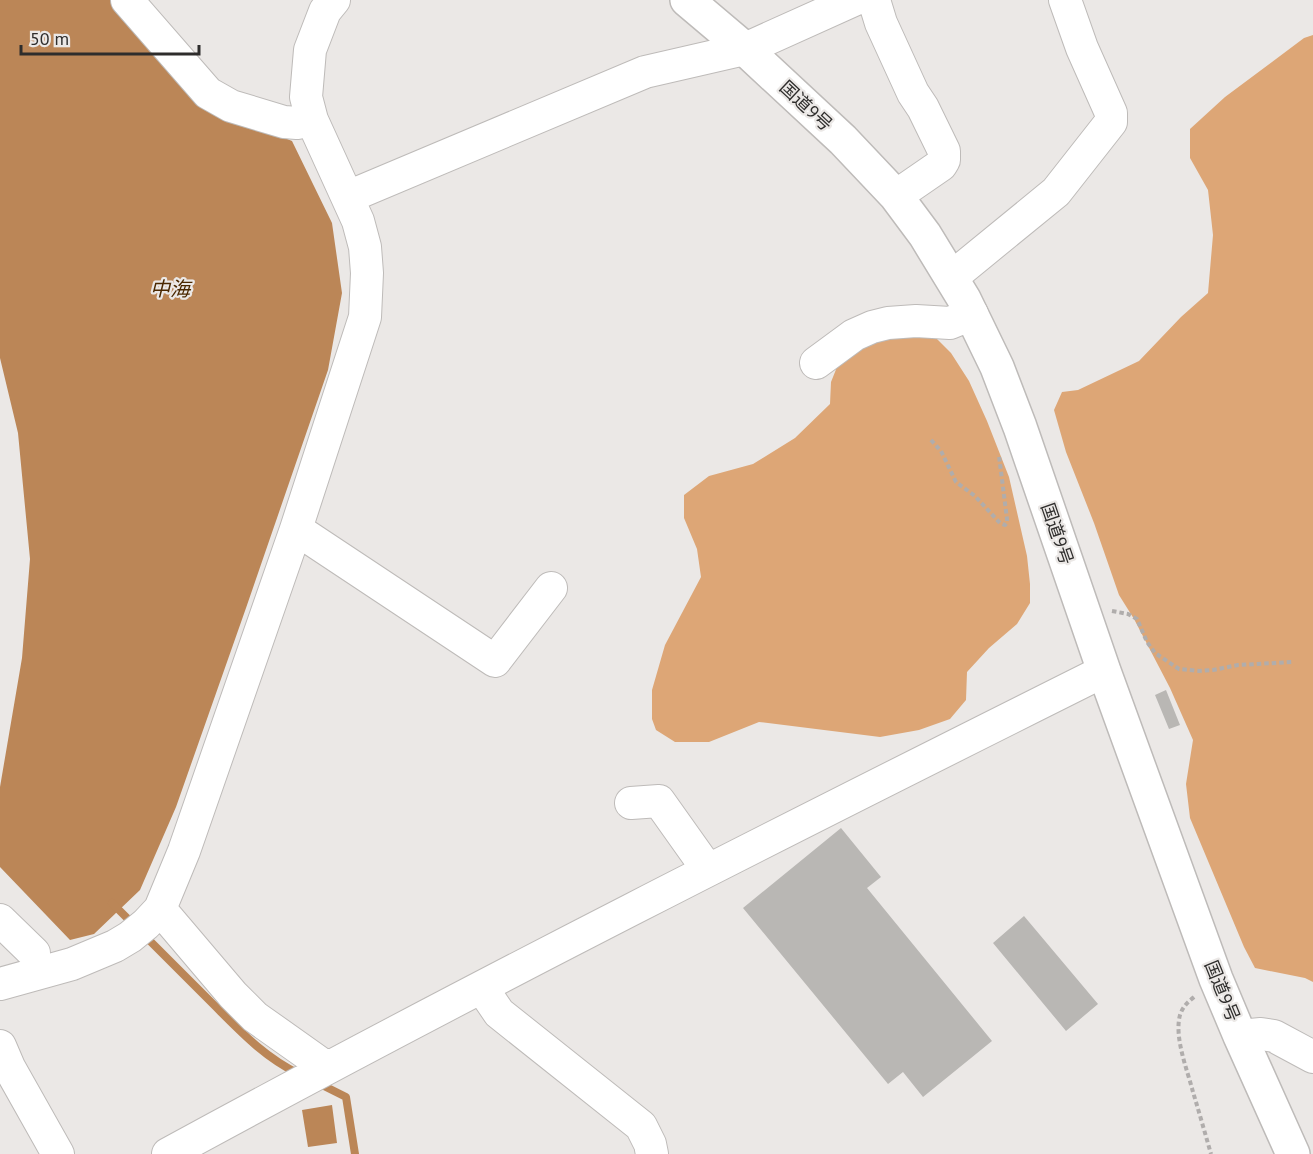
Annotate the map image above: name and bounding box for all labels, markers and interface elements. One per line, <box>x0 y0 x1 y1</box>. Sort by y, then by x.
scale bar <box>21 18 200 56</box>
text: 50 m <box>30 27 69 50</box>
street label: 国道9号 <box>775 75 838 136</box>
water label: 中海 <box>150 276 193 302</box>
street label: 国道9号 <box>1036 500 1079 568</box>
street label: 国道9号 <box>1200 957 1245 1025</box>

